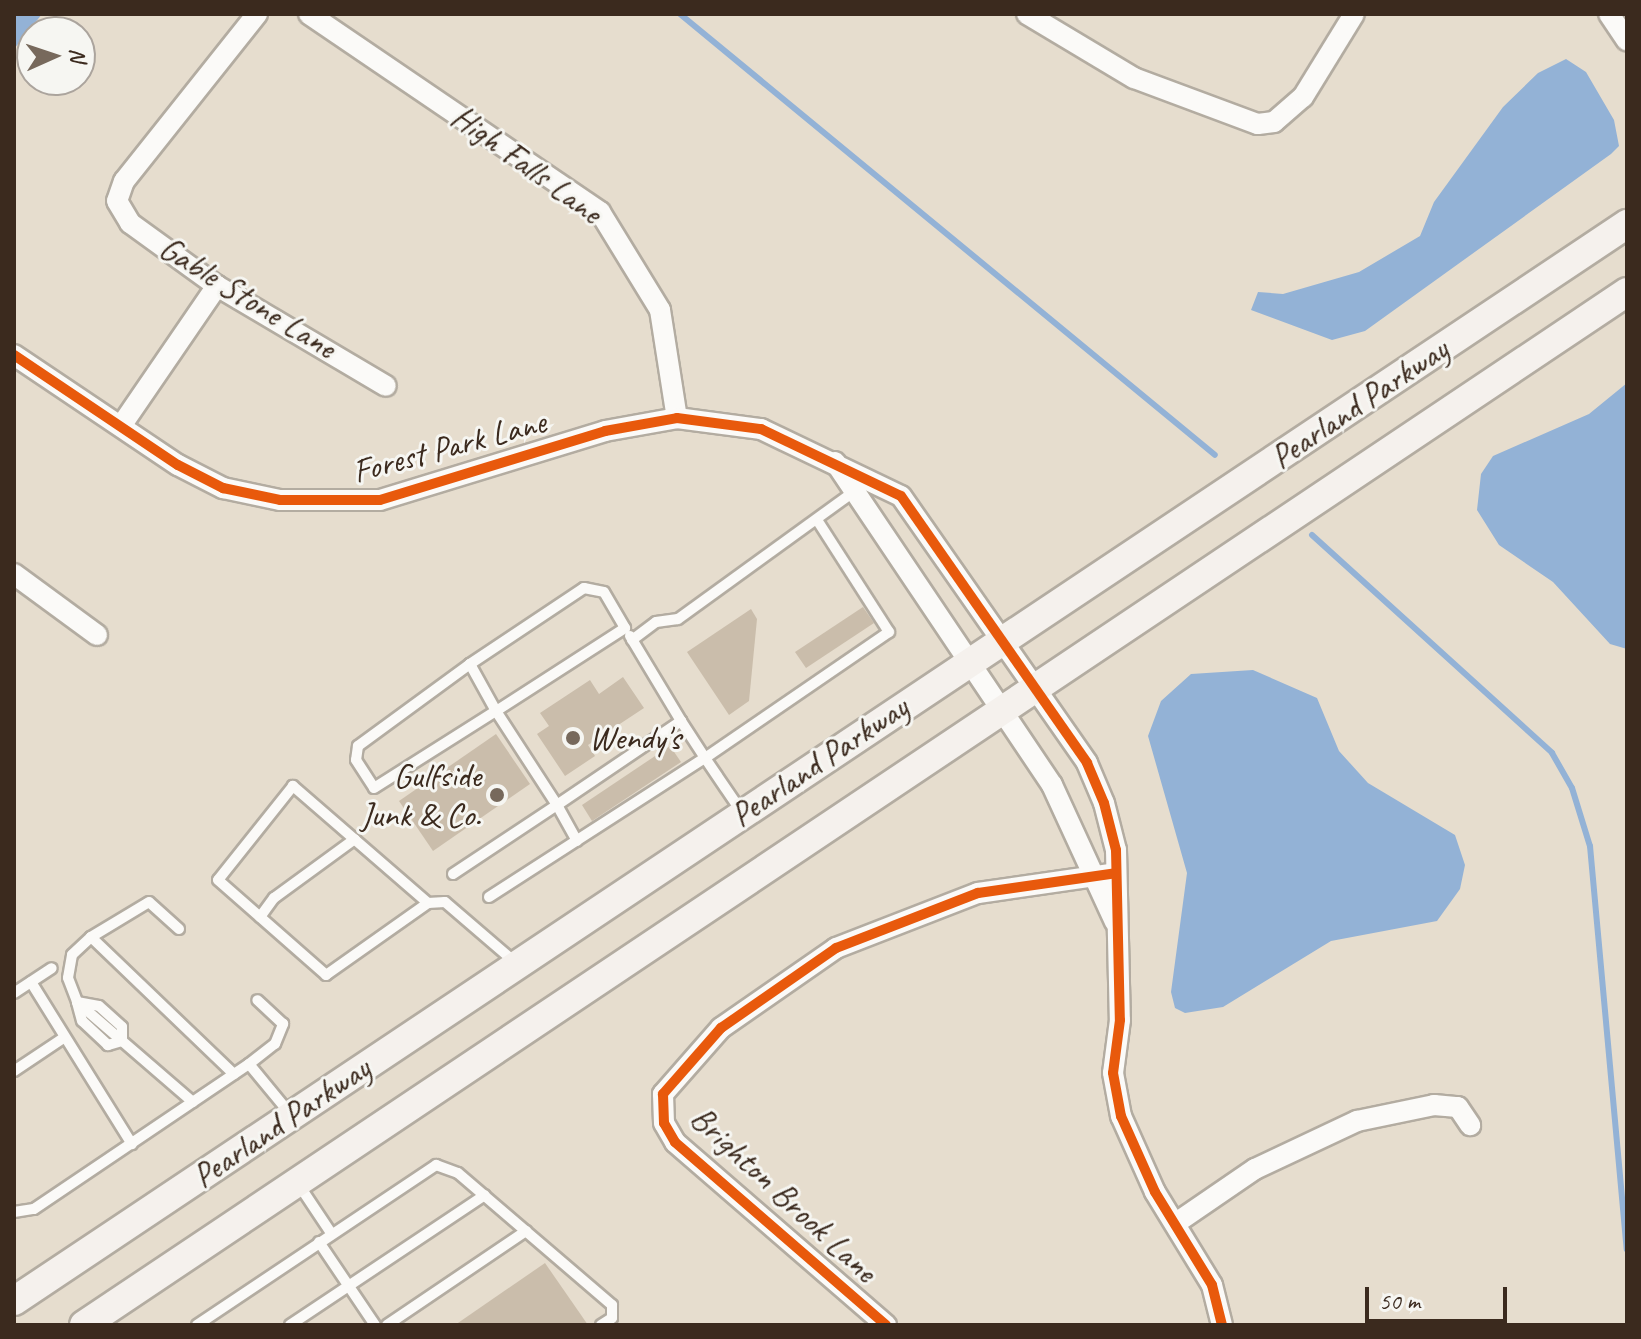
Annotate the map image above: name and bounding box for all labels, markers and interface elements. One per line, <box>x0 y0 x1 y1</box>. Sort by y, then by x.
north arrow <box>16 16 96 96</box>
text: N <box>64 47 92 62</box>
street label: High Falls Lane <box>443 95 611 233</box>
street label: Gable Stone Lane <box>152 226 344 368</box>
street label: Pearland Parkway <box>1262 329 1456 477</box>
street label: Forest Park Lane <box>348 401 550 491</box>
street label: Pearland Parkway <box>722 687 916 835</box>
place label: Wendy's <box>589 718 681 758</box>
marker: Wendy's <box>564 729 582 747</box>
place label: Gulfside Junk & Co. <box>361 755 481 834</box>
marker: Gulfside Junk & Co. <box>488 786 506 804</box>
street label: Pearland Parkway <box>184 1048 378 1196</box>
street label: Brighton Brook Lane <box>682 1097 886 1291</box>
scale bar <box>1369 1271 1511 1321</box>
text: 50 m <box>1379 1286 1420 1316</box>

